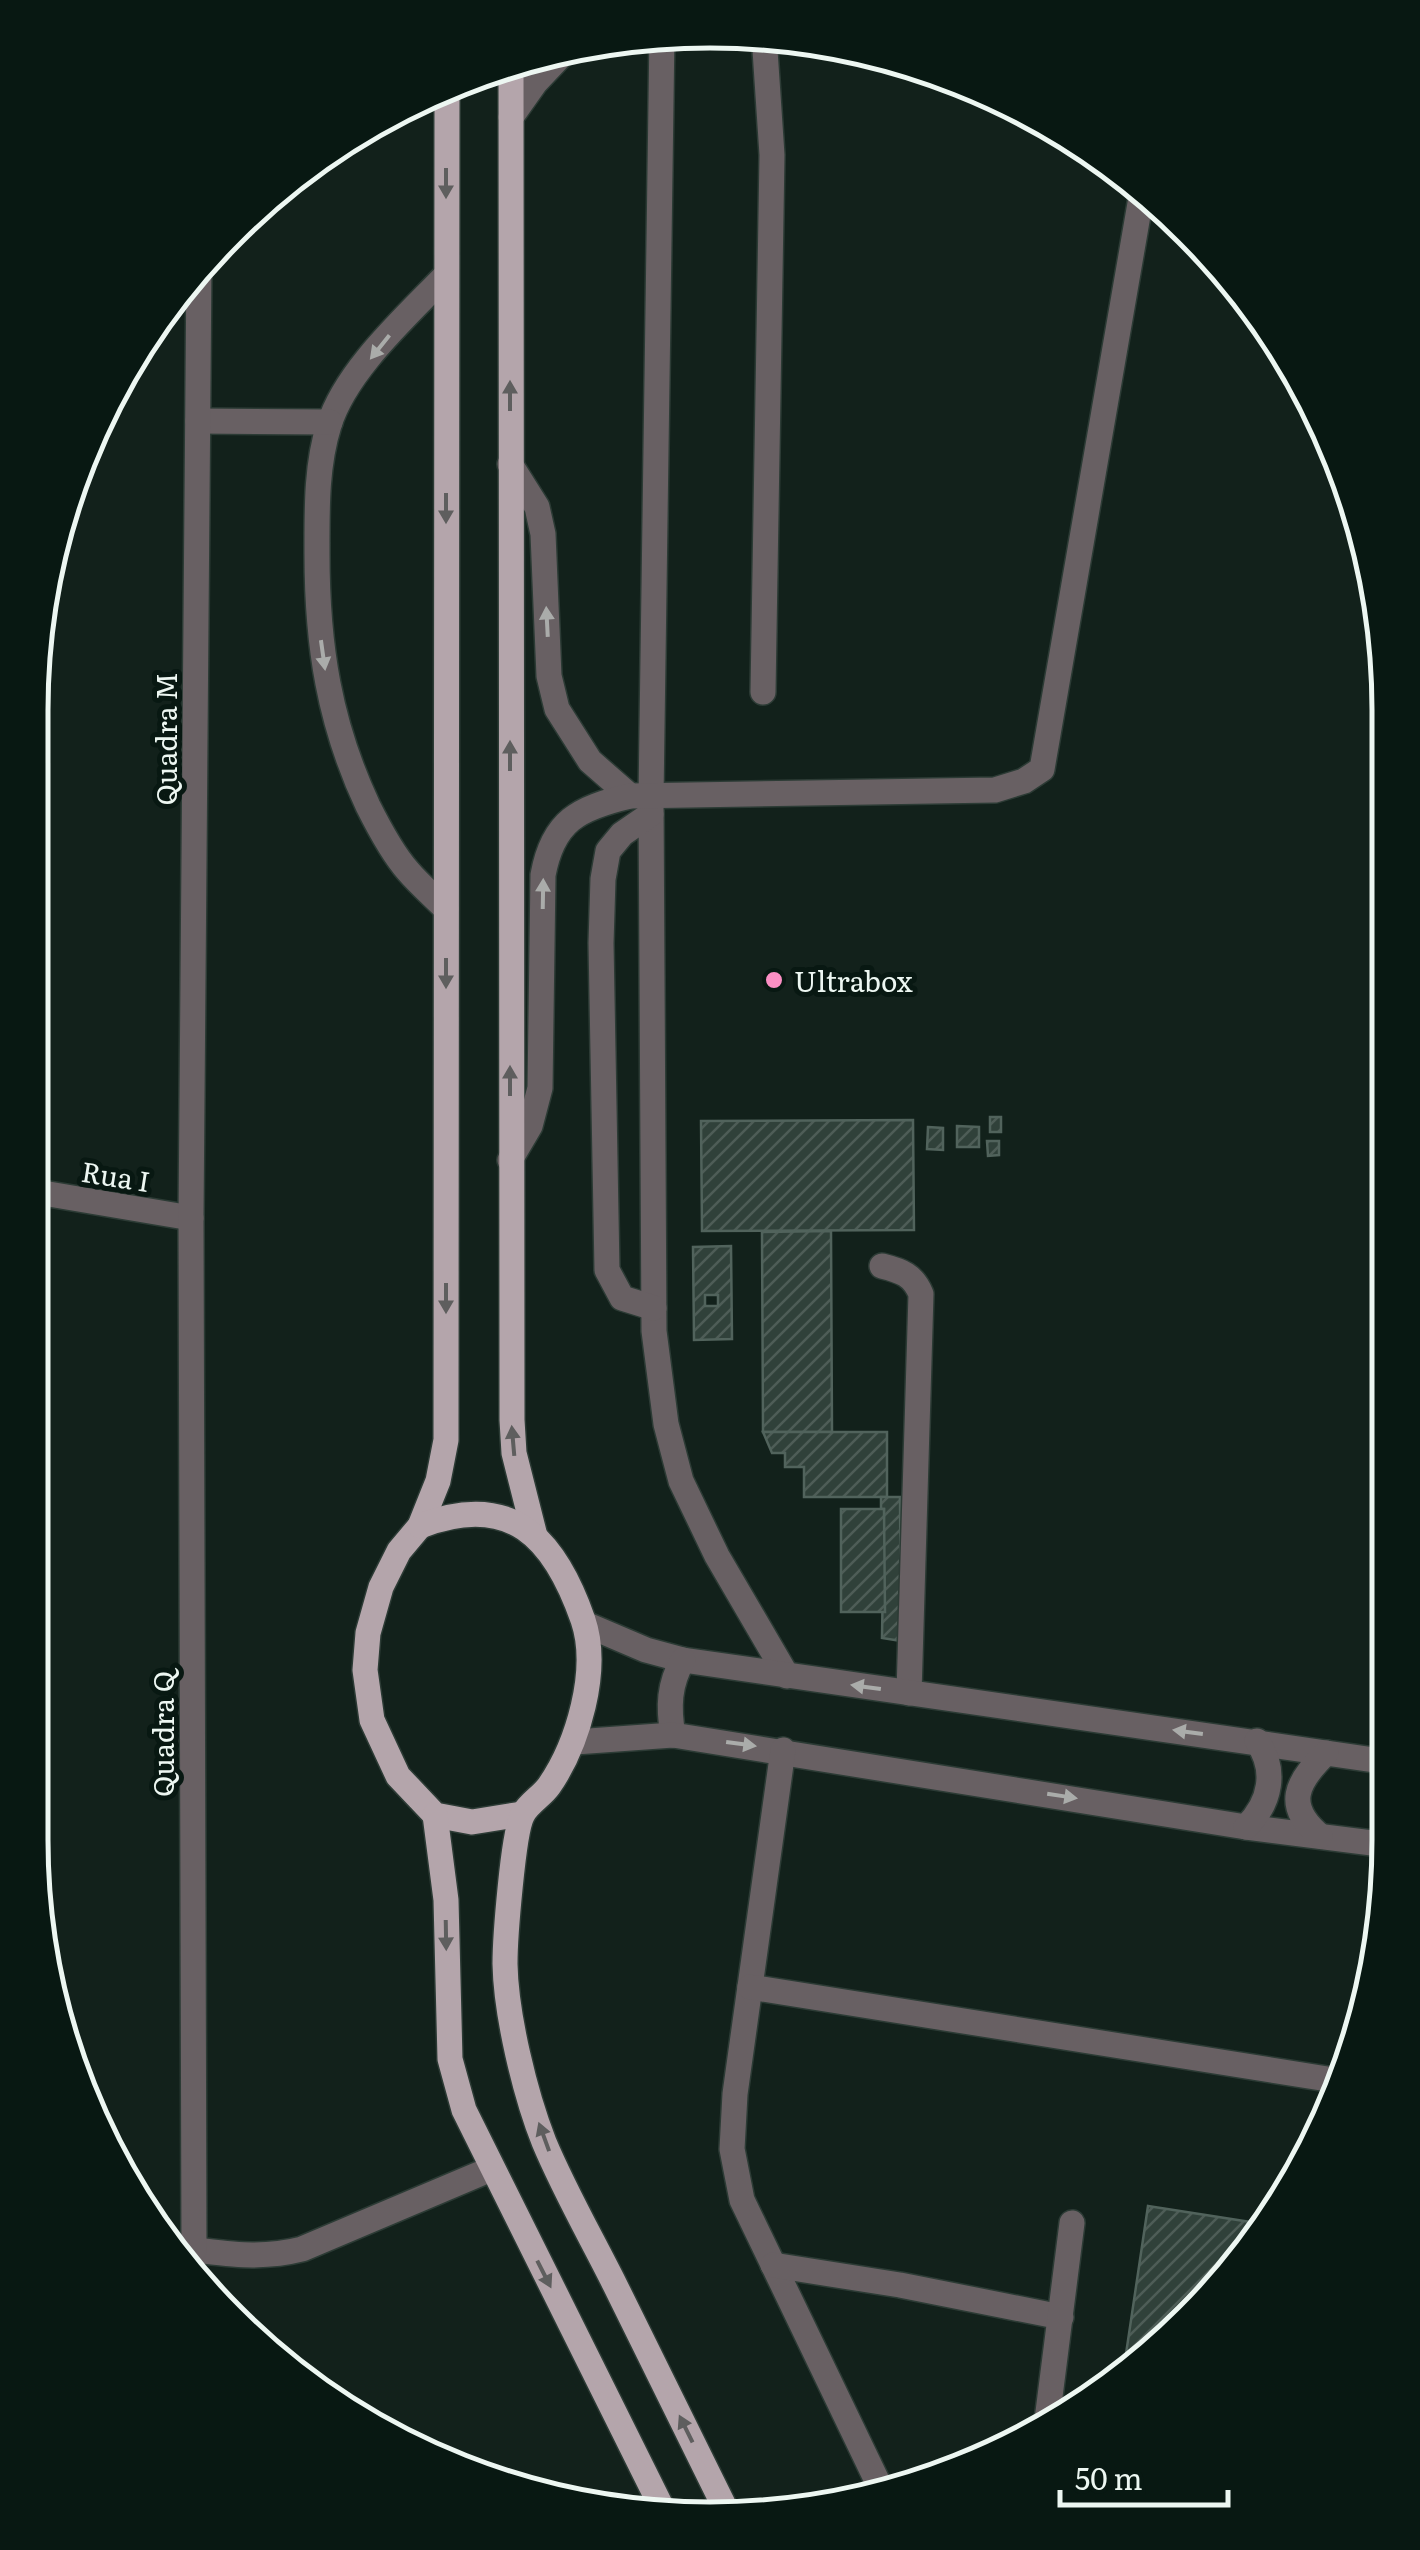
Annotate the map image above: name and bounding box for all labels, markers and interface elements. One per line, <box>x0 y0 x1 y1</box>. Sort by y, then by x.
one-way arrow <box>438 168 454 200</box>
one-way arrow <box>370 334 391 359</box>
one-way arrow <box>502 380 518 412</box>
one-way arrow <box>438 493 454 525</box>
one-way arrow <box>539 606 555 638</box>
one-way arrow <box>315 639 331 671</box>
street label: Quadra M <box>144 673 186 805</box>
one-way arrow <box>502 740 518 772</box>
one-way arrow <box>535 878 551 910</box>
one-way arrow <box>438 958 454 990</box>
place label: Ultrabox <box>794 959 913 1001</box>
marker: Ultrabox <box>763 969 785 991</box>
one-way arrow <box>502 1065 518 1097</box>
street label: Rua I <box>79 1149 153 1201</box>
one-way arrow <box>438 1283 454 1315</box>
one-way arrow <box>505 1425 521 1457</box>
street label: Quadra Q <box>141 1667 183 1797</box>
one-way arrow <box>850 1679 881 1695</box>
one-way arrow <box>1172 1724 1203 1740</box>
one-way arrow <box>726 1737 757 1753</box>
one-way arrow <box>1047 1789 1078 1804</box>
one-way arrow <box>439 1919 455 1951</box>
one-way arrow <box>536 2121 551 2151</box>
one-way arrow <box>535 2260 552 2289</box>
one-way arrow <box>678 2414 695 2443</box>
scale bar <box>1060 2445 1228 2507</box>
text: 50 m <box>1075 2455 1143 2499</box>

